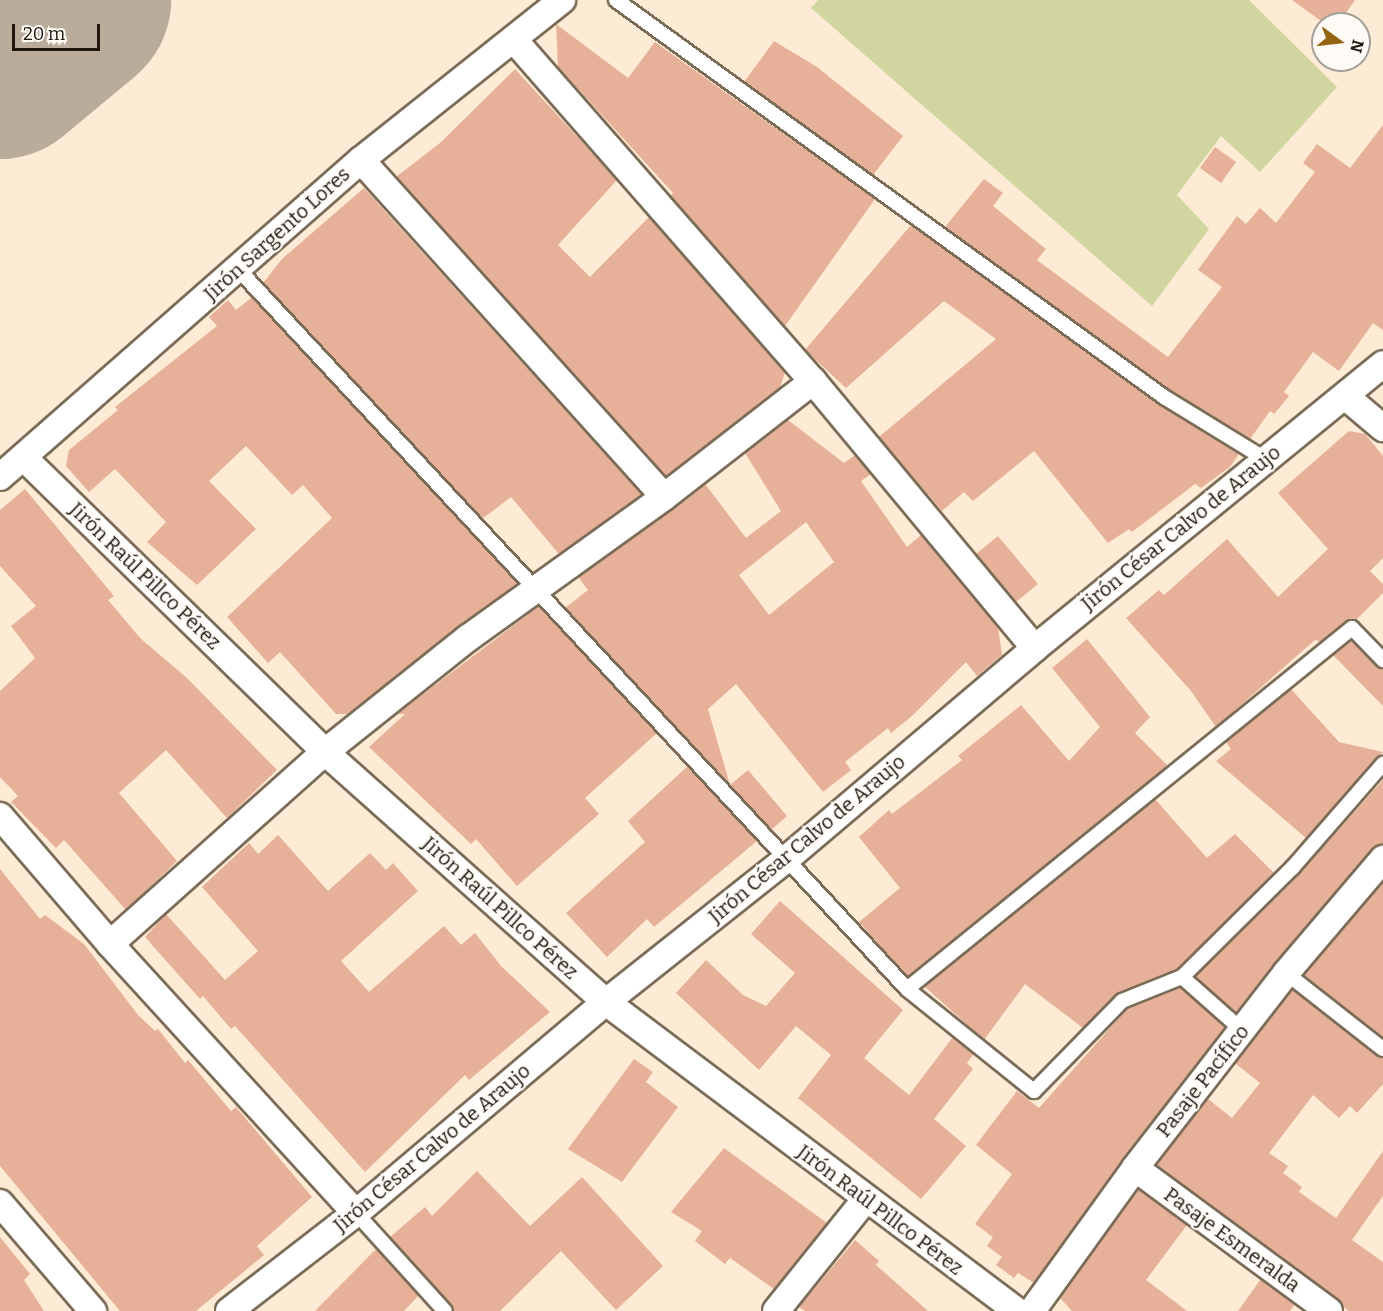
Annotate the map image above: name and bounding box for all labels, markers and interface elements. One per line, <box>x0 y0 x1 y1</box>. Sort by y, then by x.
scale bar <box>15 12 104 50</box>
north arrow <box>1311 12 1371 72</box>
text: 20 m <box>23 23 65 45</box>
text: N <box>1346 38 1368 55</box>
street label: Jirón Sargento Lores <box>199 162 355 306</box>
street label: Jirón César Calvo de Araujo <box>1077 440 1285 616</box>
street label: Jirón Raúl Pillco Pérez <box>64 498 226 654</box>
street label: Jirón César Calvo de Araujo <box>704 750 910 928</box>
street label: Jirón Raúl Pillco Pérez <box>417 832 583 984</box>
street label: Pasaje Pacífico <box>1152 1020 1254 1142</box>
street label: Jirón César Calvo de Araujo <box>329 1059 535 1237</box>
street label: Jirón Raúl Pillco Pérez <box>792 1140 968 1280</box>
street label: Pasaje Esmeralda <box>1159 1183 1305 1297</box>

